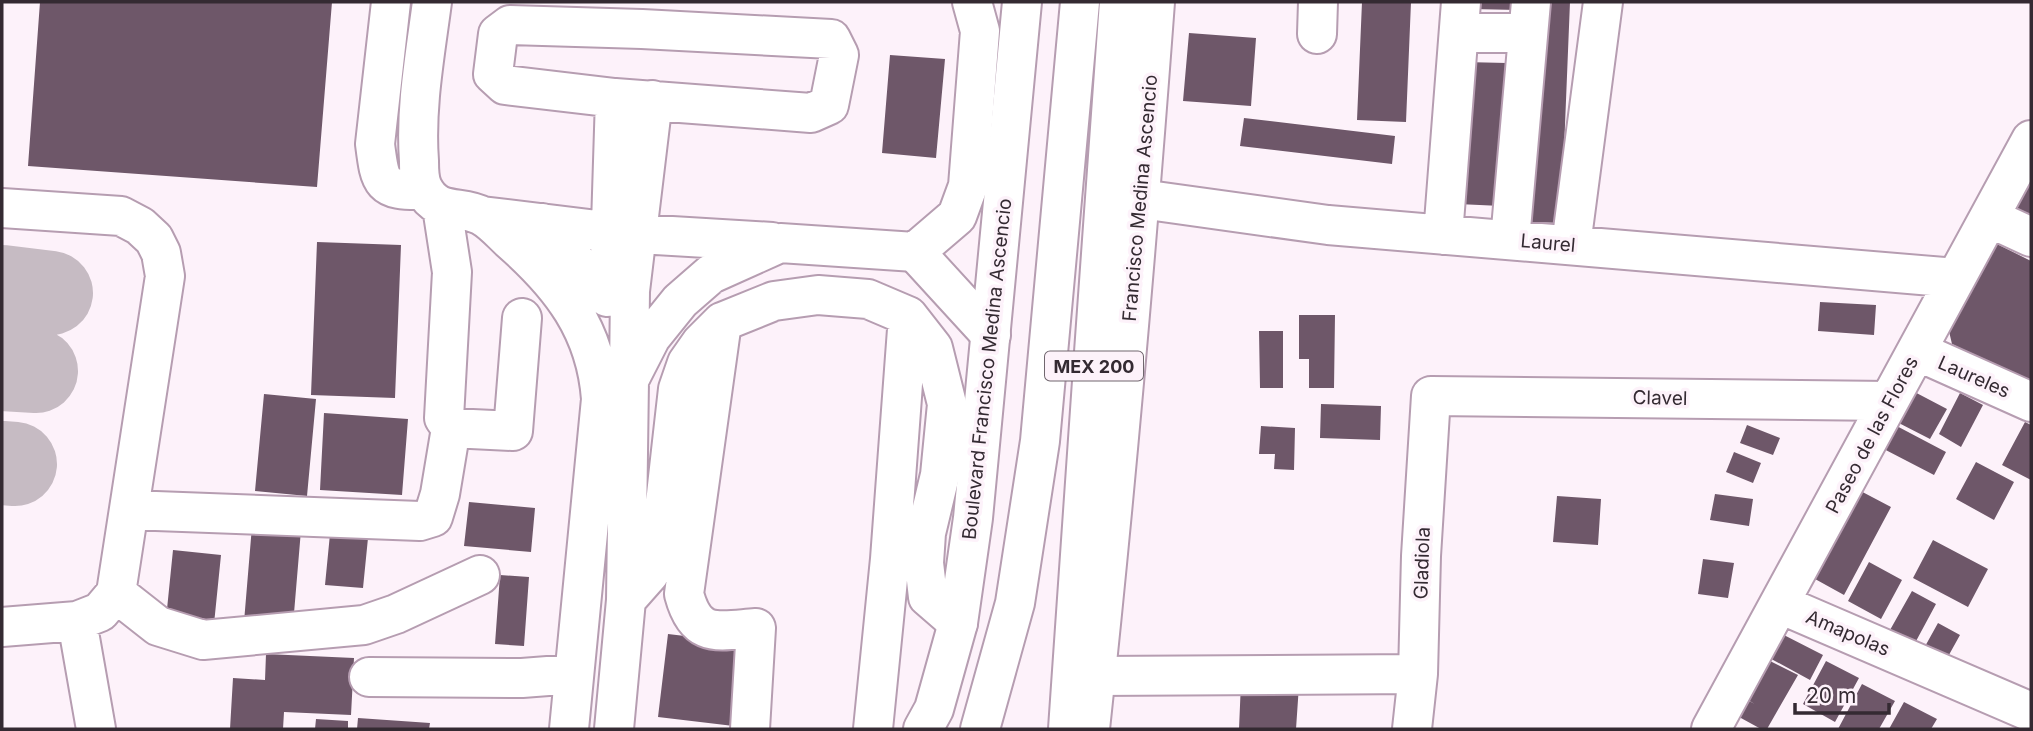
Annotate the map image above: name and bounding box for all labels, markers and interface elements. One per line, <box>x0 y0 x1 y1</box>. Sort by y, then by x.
street label: Francisco Medina Ascencio <box>1118 74 1162 322</box>
street label: Boulevard Francisco Medina Ascencio <box>958 197 1016 541</box>
street label: Laurel <box>1520 229 1576 257</box>
street label: Laureles <box>1934 351 2014 403</box>
road number: MEX 200 <box>1045 352 1143 380</box>
street label: Paseo de las Flores <box>1821 353 1923 517</box>
street label: Clavel <box>1632 386 1688 410</box>
street label: Gladiola <box>1409 526 1435 600</box>
street label: Amapolas <box>1803 605 1893 661</box>
scale bar <box>1795 672 1890 716</box>
text: 20 m <box>1806 683 1856 708</box>

